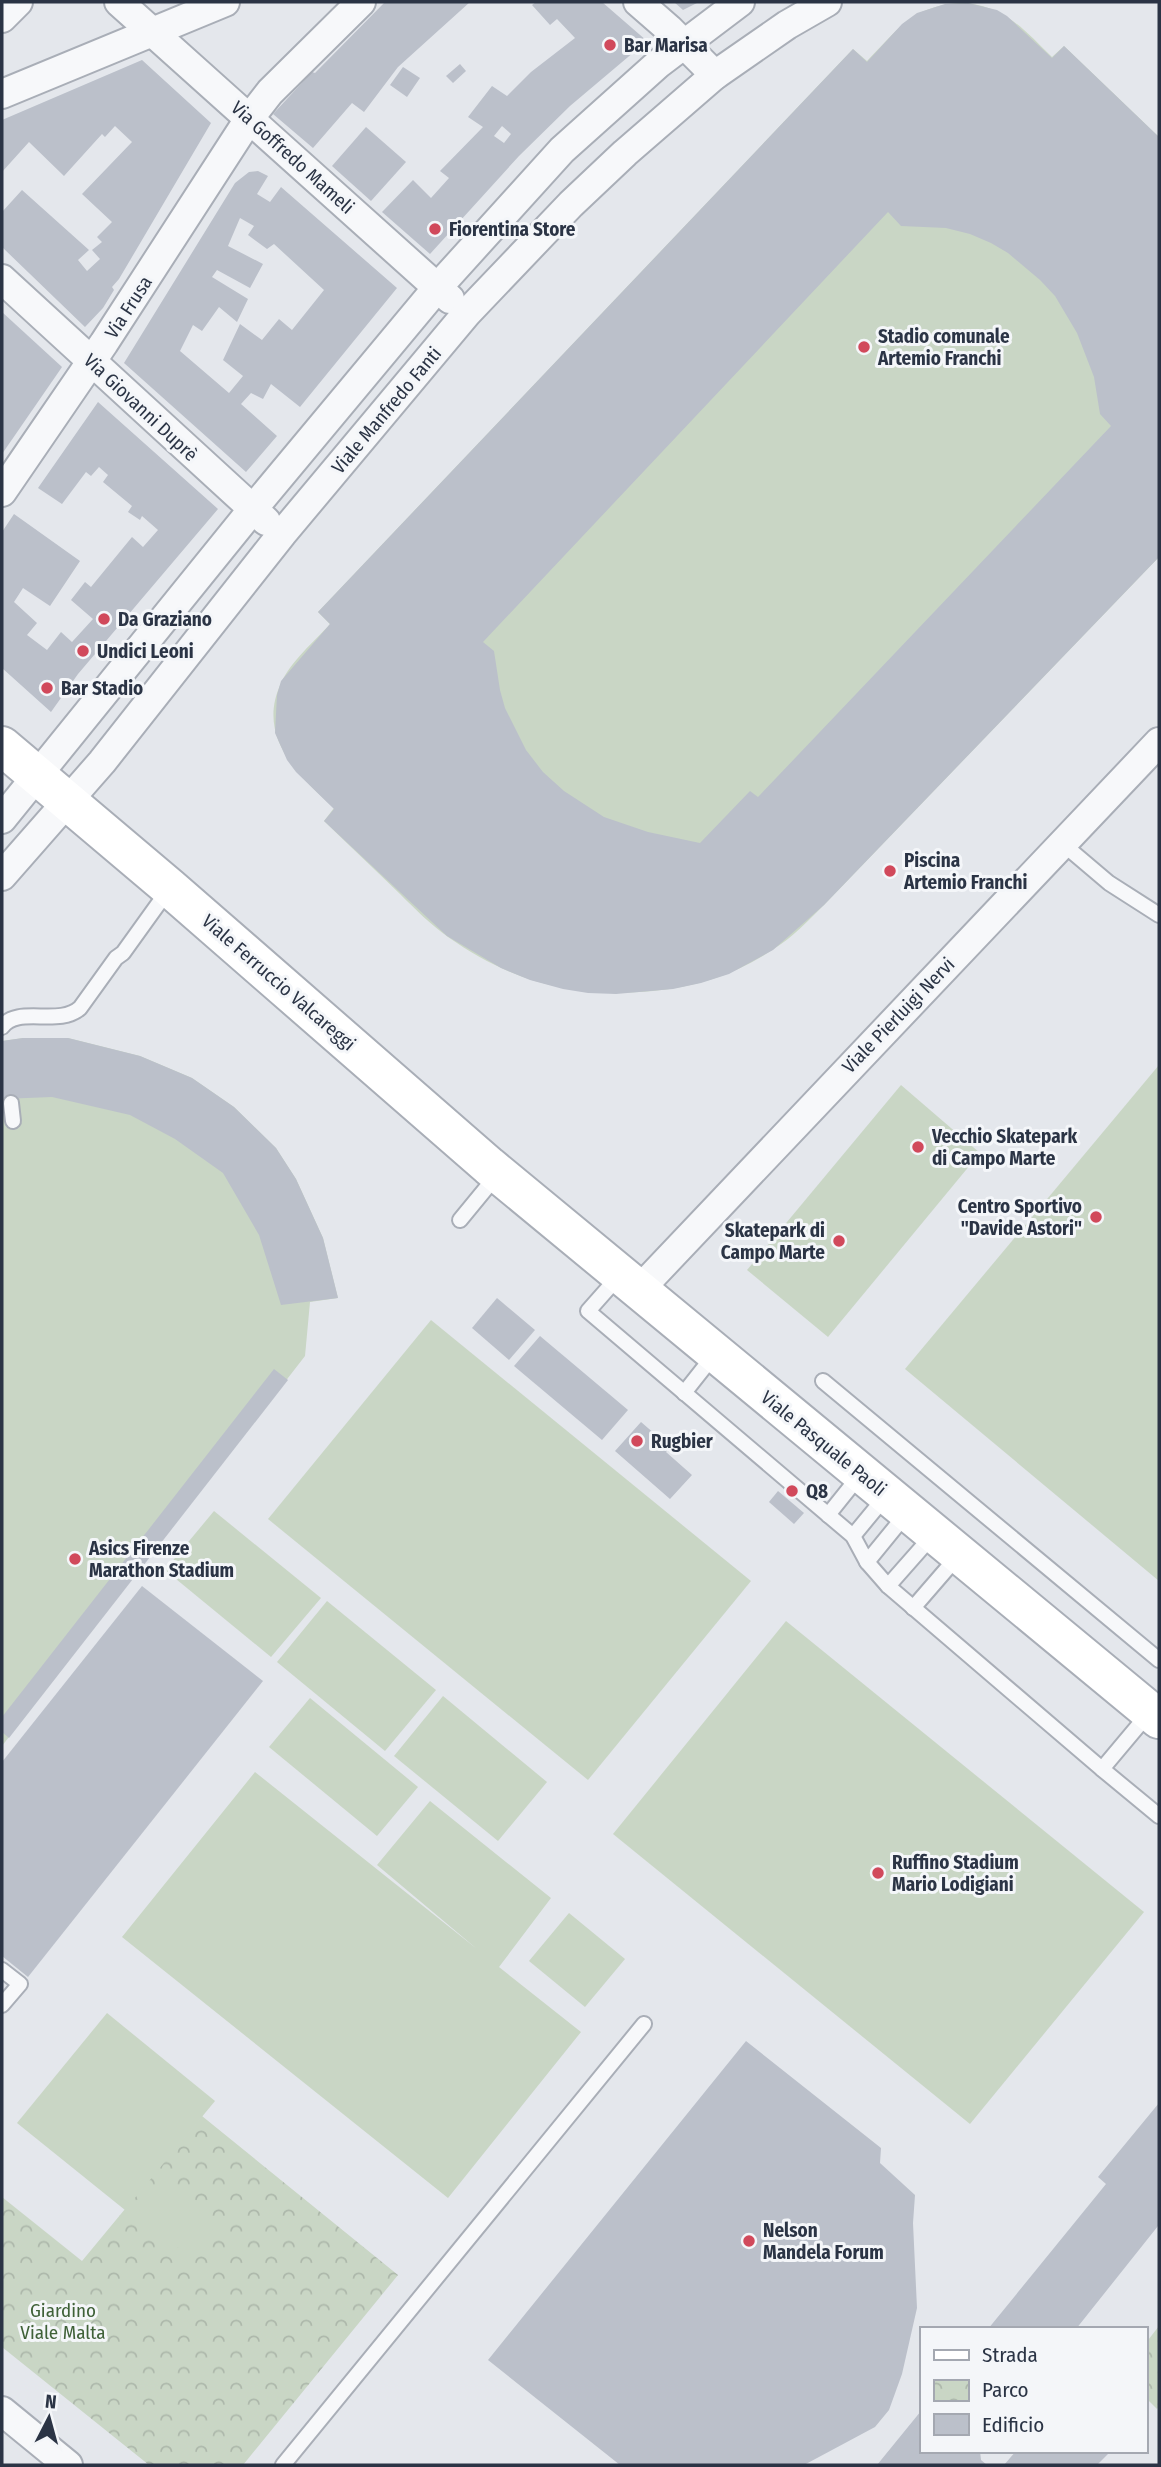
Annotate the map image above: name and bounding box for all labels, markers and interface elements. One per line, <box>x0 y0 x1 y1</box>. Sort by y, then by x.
place label: Bar Marisa <box>624 34 708 57</box>
marker: Bar Marisa <box>602 37 618 53</box>
street label: Via Goffredo Mameli <box>226 96 359 219</box>
place label: Fiorentina Store <box>449 218 576 241</box>
marker: Fiorentina Store <box>427 221 443 237</box>
street label: Via Frusa <box>100 272 157 343</box>
place label: Stadio comunale Artemio Franchi <box>877 325 1010 370</box>
marker: Stadio comunale Artemio Franchi <box>856 339 872 355</box>
street label: Viale Manfredo Fanti <box>327 342 446 478</box>
street label: Via Giovanni Duprè <box>79 349 202 466</box>
place label: Da Graziano <box>118 608 212 631</box>
marker: Da Graziano <box>96 611 112 627</box>
place label: Undici Leoni <box>97 640 194 663</box>
marker: Undici Leoni <box>75 643 91 659</box>
place label: Bar Stadio <box>61 677 143 700</box>
marker: Bar Stadio <box>39 680 55 696</box>
place label: Piscina Artemio Franchi <box>903 849 1028 894</box>
marker: Piscina Artemio Franchi <box>882 863 898 879</box>
street label: Viale Ferruccio Valcareggi <box>197 909 360 1055</box>
street label: Viale Pierluigi Nervi <box>837 953 959 1078</box>
place label: Vecchio Skatepark di Campo Marte <box>931 1125 1078 1170</box>
marker: Vecchio Skatepark di Campo Marte <box>910 1139 926 1155</box>
place label: Centro Sportivo "Davide Astori" <box>958 1195 1082 1240</box>
marker: Centro Sportivo "Davide Astori" <box>1088 1209 1104 1225</box>
place label: Skatepark di Campo Marte <box>721 1219 825 1264</box>
marker: Skatepark di Campo Marte <box>831 1233 847 1249</box>
street label: Viale Pasquale Paoli <box>756 1386 891 1501</box>
place label: Rugbier <box>651 1430 714 1453</box>
marker: Rugbier <box>629 1433 645 1449</box>
place label: Q8 <box>806 1480 828 1503</box>
marker: Q8 <box>784 1483 800 1499</box>
place label: Asics Firenze Marathon Stadium <box>88 1537 234 1582</box>
marker: Asics Firenze Marathon Stadium <box>67 1551 83 1567</box>
place label: Ruffino Stadium Mario Lodigiani <box>892 1851 1019 1896</box>
marker: Ruffino Stadium Mario Lodigiani <box>870 1865 886 1881</box>
place label: Nelson Mandela Forum <box>763 2219 884 2264</box>
marker: Nelson Mandela Forum <box>741 2233 757 2249</box>
park label: Giardino Viale Malta <box>20 2299 106 2344</box>
legend <box>920 2327 1147 2453</box>
text: Strada <box>982 2342 1038 2368</box>
text: Parco <box>982 2377 1029 2403</box>
north arrow <box>14 2383 84 2453</box>
text: N <box>44 2390 58 2414</box>
text: Edificio <box>982 2412 1044 2438</box>

